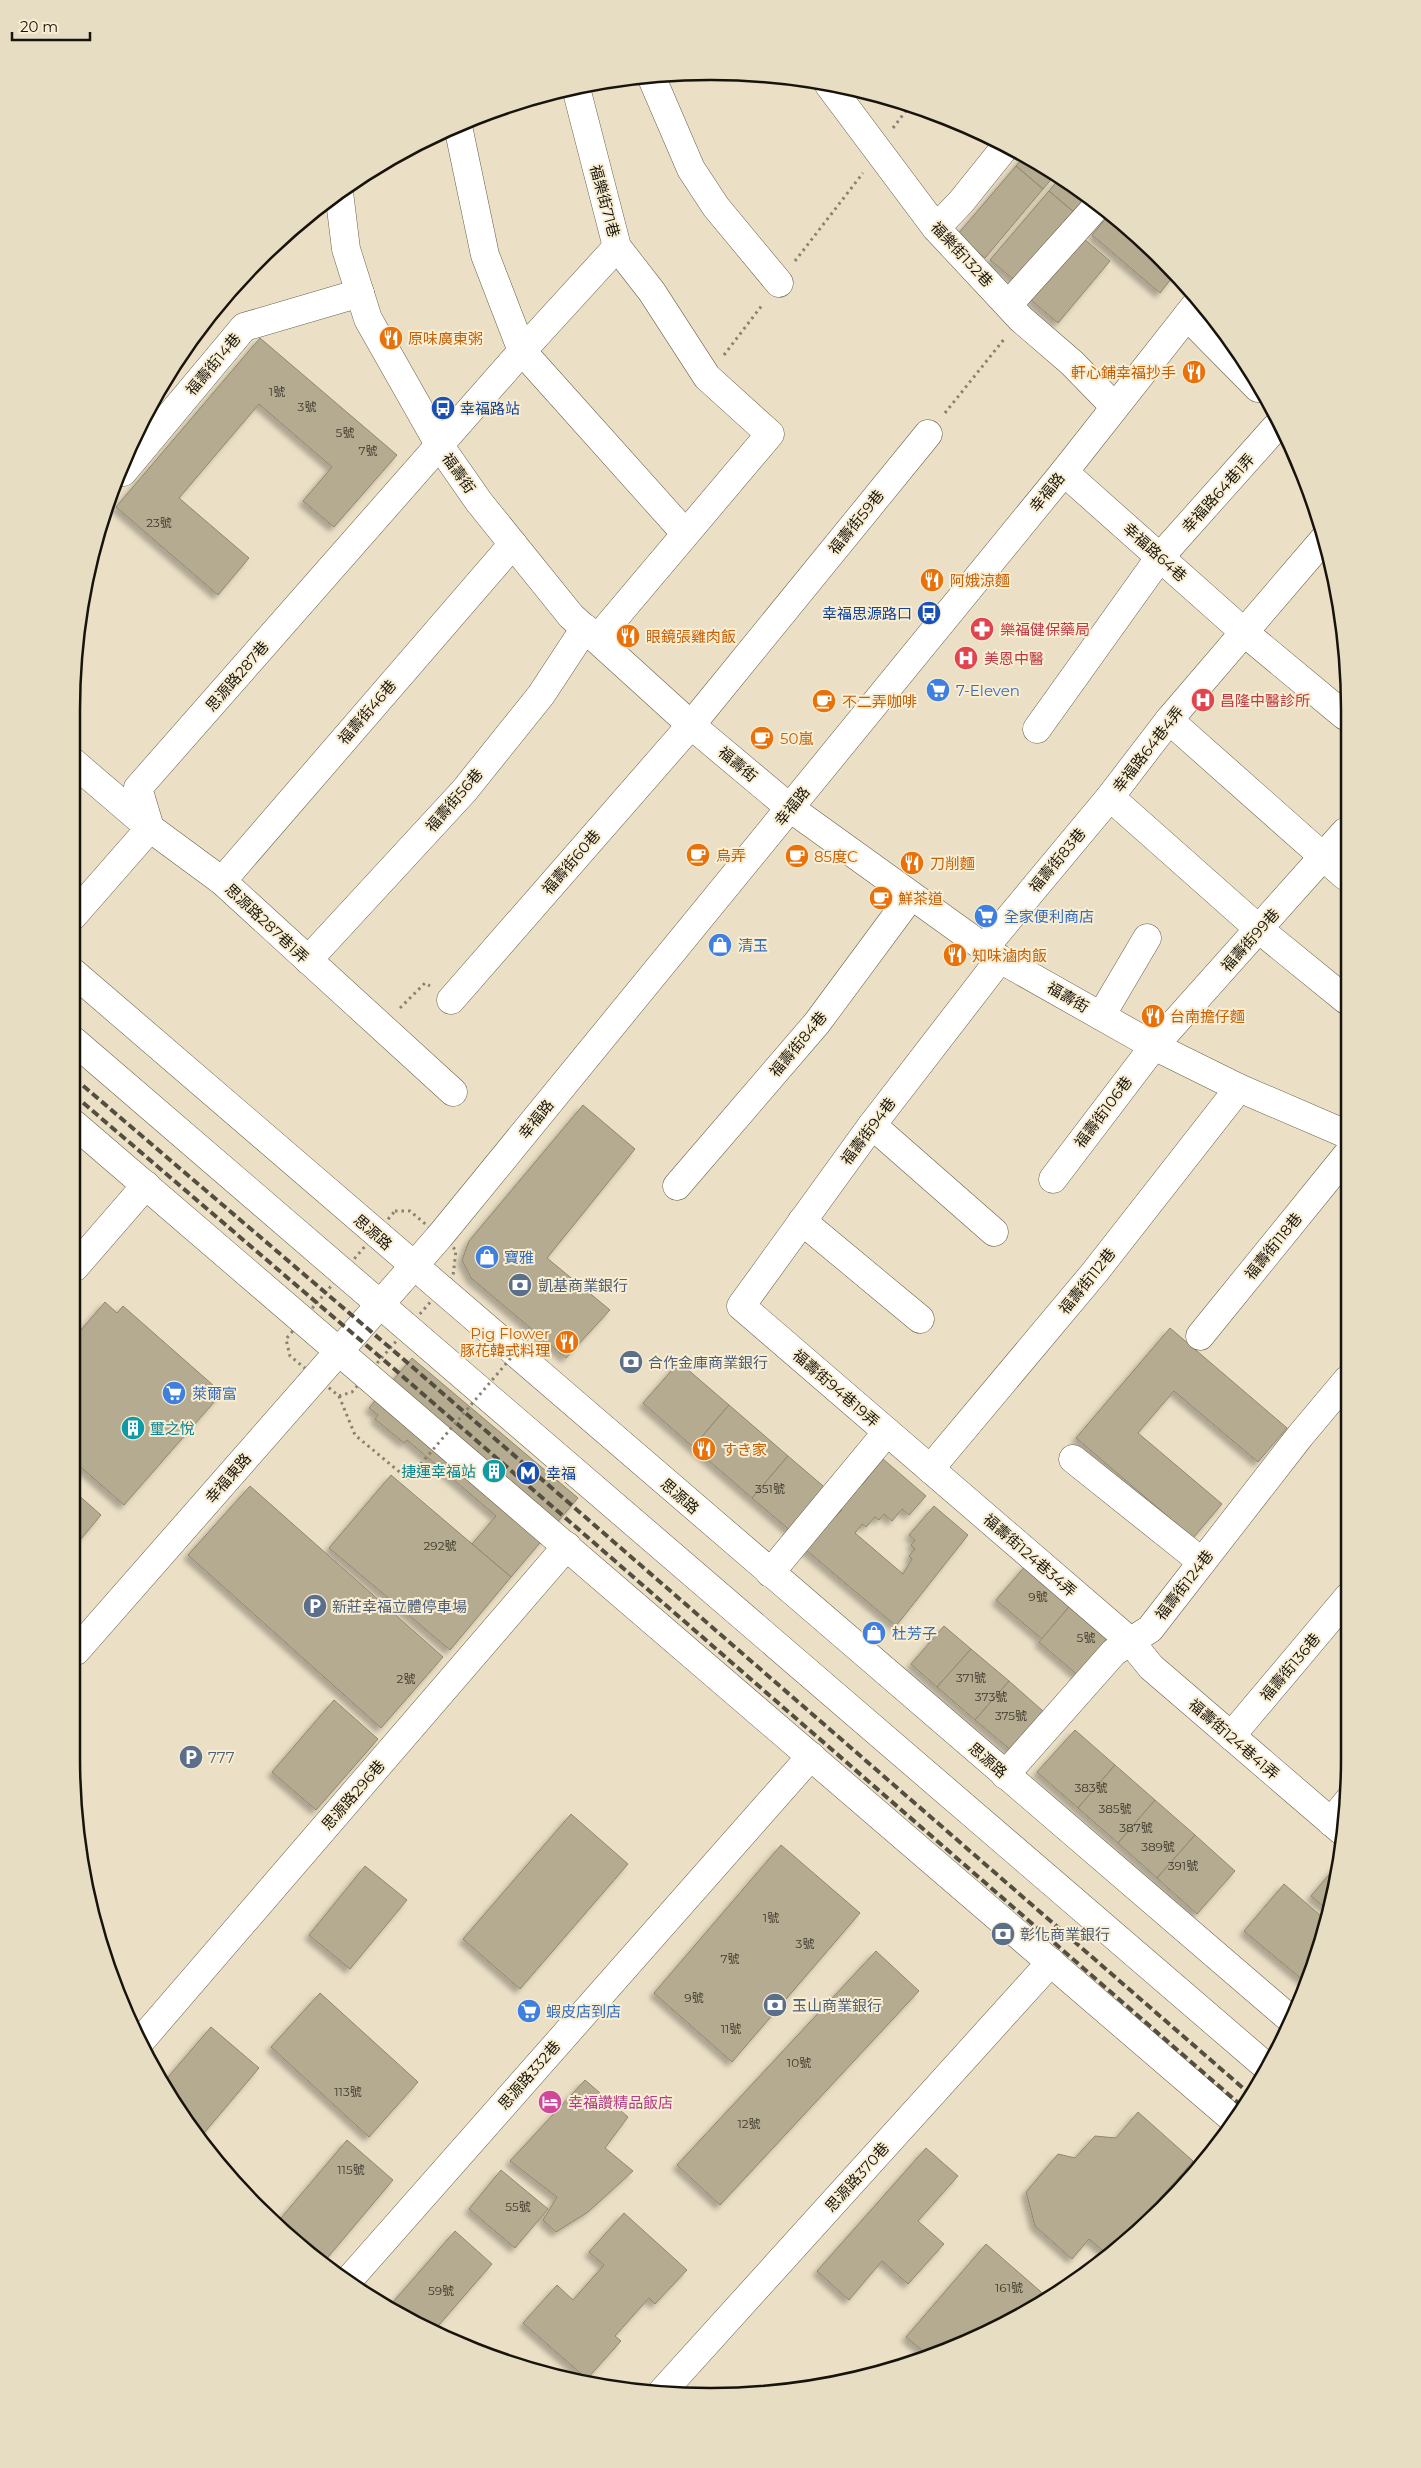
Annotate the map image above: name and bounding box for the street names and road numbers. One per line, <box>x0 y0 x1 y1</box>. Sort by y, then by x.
street label: 福樂街71巷 <box>586 163 624 239</box>
street label: 福樂街132巷 <box>927 217 997 291</box>
street label: 福壽街14巷 <box>182 329 244 399</box>
street label: 福壽街 <box>438 449 480 497</box>
street label: 幸福路64巷1弄 <box>1178 450 1258 536</box>
street label: 幸福路 <box>1025 469 1069 515</box>
street label: 福壽街59巷 <box>824 486 888 558</box>
street label: 幸福路64巷 <box>1119 518 1191 586</box>
street label: 思源路287巷 <box>201 637 273 715</box>
street label: 福壽街46巷 <box>334 676 400 748</box>
street label: 幸福路64巷4弄 <box>1109 702 1187 796</box>
street label: 福壽街 <box>715 742 761 786</box>
street label: 福壽街56巷 <box>421 764 487 836</box>
street label: 幸福路 <box>770 783 814 829</box>
street label: 福壽街83巷 <box>1025 824 1089 896</box>
street label: 福壽街60巷 <box>538 826 604 898</box>
street label: 思源路287巷1弄 <box>221 879 313 967</box>
street label: 福壽街99巷 <box>1217 905 1283 975</box>
street label: 福壽街 <box>1044 978 1092 1016</box>
street label: 福壽街84巷 <box>765 1007 831 1081</box>
street label: 福壽街106巷 <box>1070 1073 1136 1151</box>
street label: 福壽街94巷 <box>837 1094 899 1168</box>
street label: 幸福路 <box>514 1096 558 1142</box>
street label: 福壽街118巷 <box>1240 1209 1306 1283</box>
street label: 思源路 <box>350 1210 396 1254</box>
street label: 福壽街112巷 <box>1055 1244 1119 1318</box>
street label: 福壽街94巷19弄 <box>789 1345 883 1431</box>
street label: 幸福東路 <box>201 1449 255 1507</box>
street label: 思源路 <box>657 1474 703 1518</box>
street label: 福壽街124巷34弄 <box>980 1509 1080 1601</box>
street label: 福壽街124巷 <box>1151 1546 1217 1624</box>
street label: 福壽街136巷 <box>1256 1629 1324 1705</box>
street label: 福壽街124巷41弄 <box>1185 1695 1283 1783</box>
street label: 思源路 <box>965 1738 1011 1782</box>
street label: 思源路296巷 <box>317 1756 389 1834</box>
street label: 思源路332巷 <box>494 2037 564 2113</box>
street label: 思源路370巷 <box>821 2138 893 2216</box>

